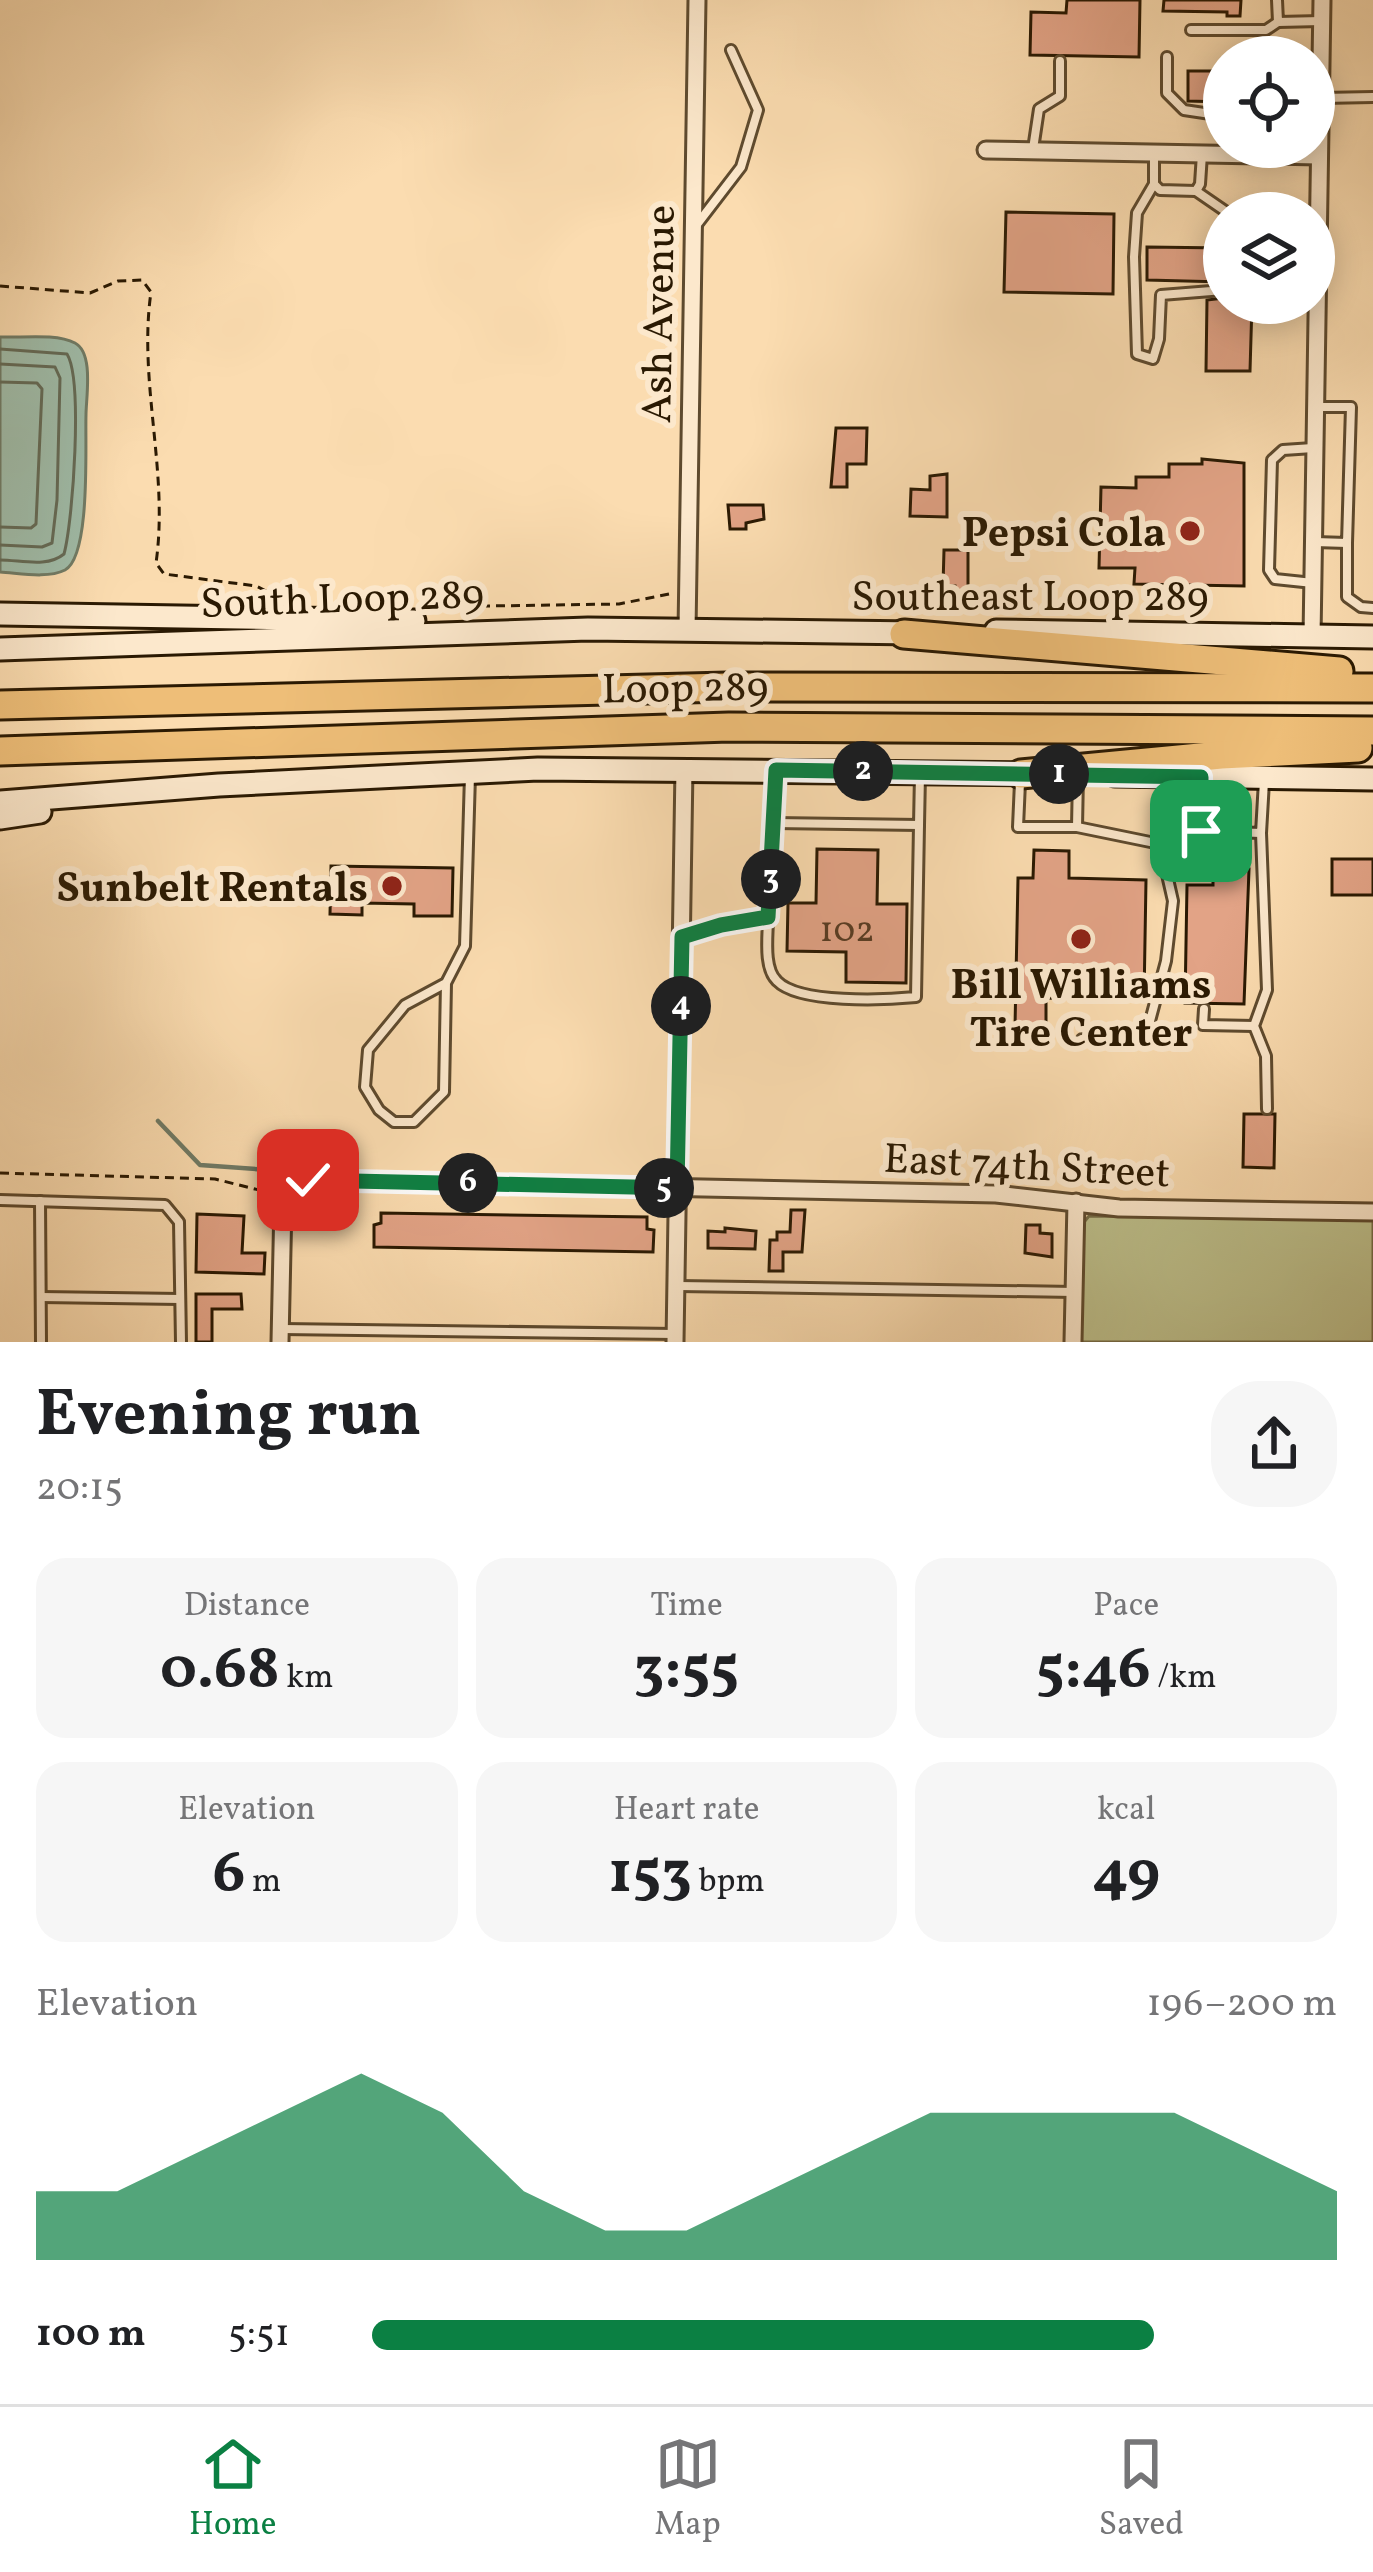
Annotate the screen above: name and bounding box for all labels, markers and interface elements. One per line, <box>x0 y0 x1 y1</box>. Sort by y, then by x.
map controls <box>1203 36 1335 324</box>
button: locate <box>1203 36 1335 168</box>
button: layers <box>1203 192 1335 324</box>
street label: Ash Avenue <box>630 204 693 424</box>
place label: Pepsi Cola <box>962 506 1166 565</box>
marker: Pepsi Cola <box>1177 518 1203 544</box>
street label: South Loop 289 <box>199 567 485 636</box>
street label: Southeast Loop 289 <box>851 570 1209 629</box>
street label: Loop 289 <box>601 660 769 721</box>
pin: 2 <box>833 741 893 801</box>
pin: 1 <box>1029 744 1089 804</box>
text: 2 <box>854 748 872 794</box>
text: 1 <box>1052 751 1066 797</box>
pin <box>1150 780 1252 882</box>
icon: arrive <box>1168 798 1234 864</box>
pin: 3 <box>741 849 801 909</box>
text: 3 <box>763 856 779 902</box>
place label: Sunbelt Rentals <box>56 861 368 920</box>
marker: Sunbelt Rentals <box>379 873 405 899</box>
house number: 102 <box>820 907 874 957</box>
marker: Bill Williams Tire Center <box>1068 926 1094 952</box>
place label: Bill Williams Tire Center <box>951 958 1211 1065</box>
pin: 4 <box>651 976 711 1036</box>
text: 4 <box>671 983 691 1029</box>
pin <box>257 1129 359 1231</box>
street label: East 74th Street <box>882 1132 1172 1205</box>
icon: check <box>275 1147 341 1213</box>
pin: 6 <box>438 1153 498 1213</box>
pin: 5 <box>634 1158 694 1218</box>
text: 6 <box>459 1160 477 1206</box>
text: 5 <box>656 1165 672 1211</box>
text: Evening run <box>36 1371 422 1463</box>
button: share <box>1211 1381 1337 1507</box>
text: 20:15 <box>36 1462 123 1516</box>
text: Distance <box>184 1584 310 1630</box>
text: Time <box>650 1584 723 1630</box>
text: Pace <box>1093 1584 1159 1630</box>
text: 0.68 <box>160 1630 280 1713</box>
text: 3:55 <box>634 1630 739 1713</box>
text: 5:46 <box>1036 1630 1151 1713</box>
text: km <box>280 1656 334 1702</box>
text: /km <box>1151 1656 1217 1702</box>
text: Elevation <box>178 1788 315 1834</box>
text: Heart rate <box>614 1788 759 1834</box>
text: kcal <box>1097 1788 1155 1834</box>
text: 6 <box>212 1834 245 1917</box>
text: 153 <box>608 1834 692 1917</box>
text: 49 <box>1092 1834 1160 1917</box>
text: m <box>245 1860 281 1906</box>
text: bpm <box>692 1860 765 1906</box>
text: Elevation <box>36 1978 198 2032</box>
text: 196–200 m <box>1147 1978 1337 2032</box>
text: 100 m <box>36 2308 146 2362</box>
text: 5:51 <box>228 2308 290 2362</box>
tab: Home <box>189 2431 276 2549</box>
tab: Map <box>655 2431 721 2549</box>
tab: Saved <box>1099 2431 1184 2549</box>

